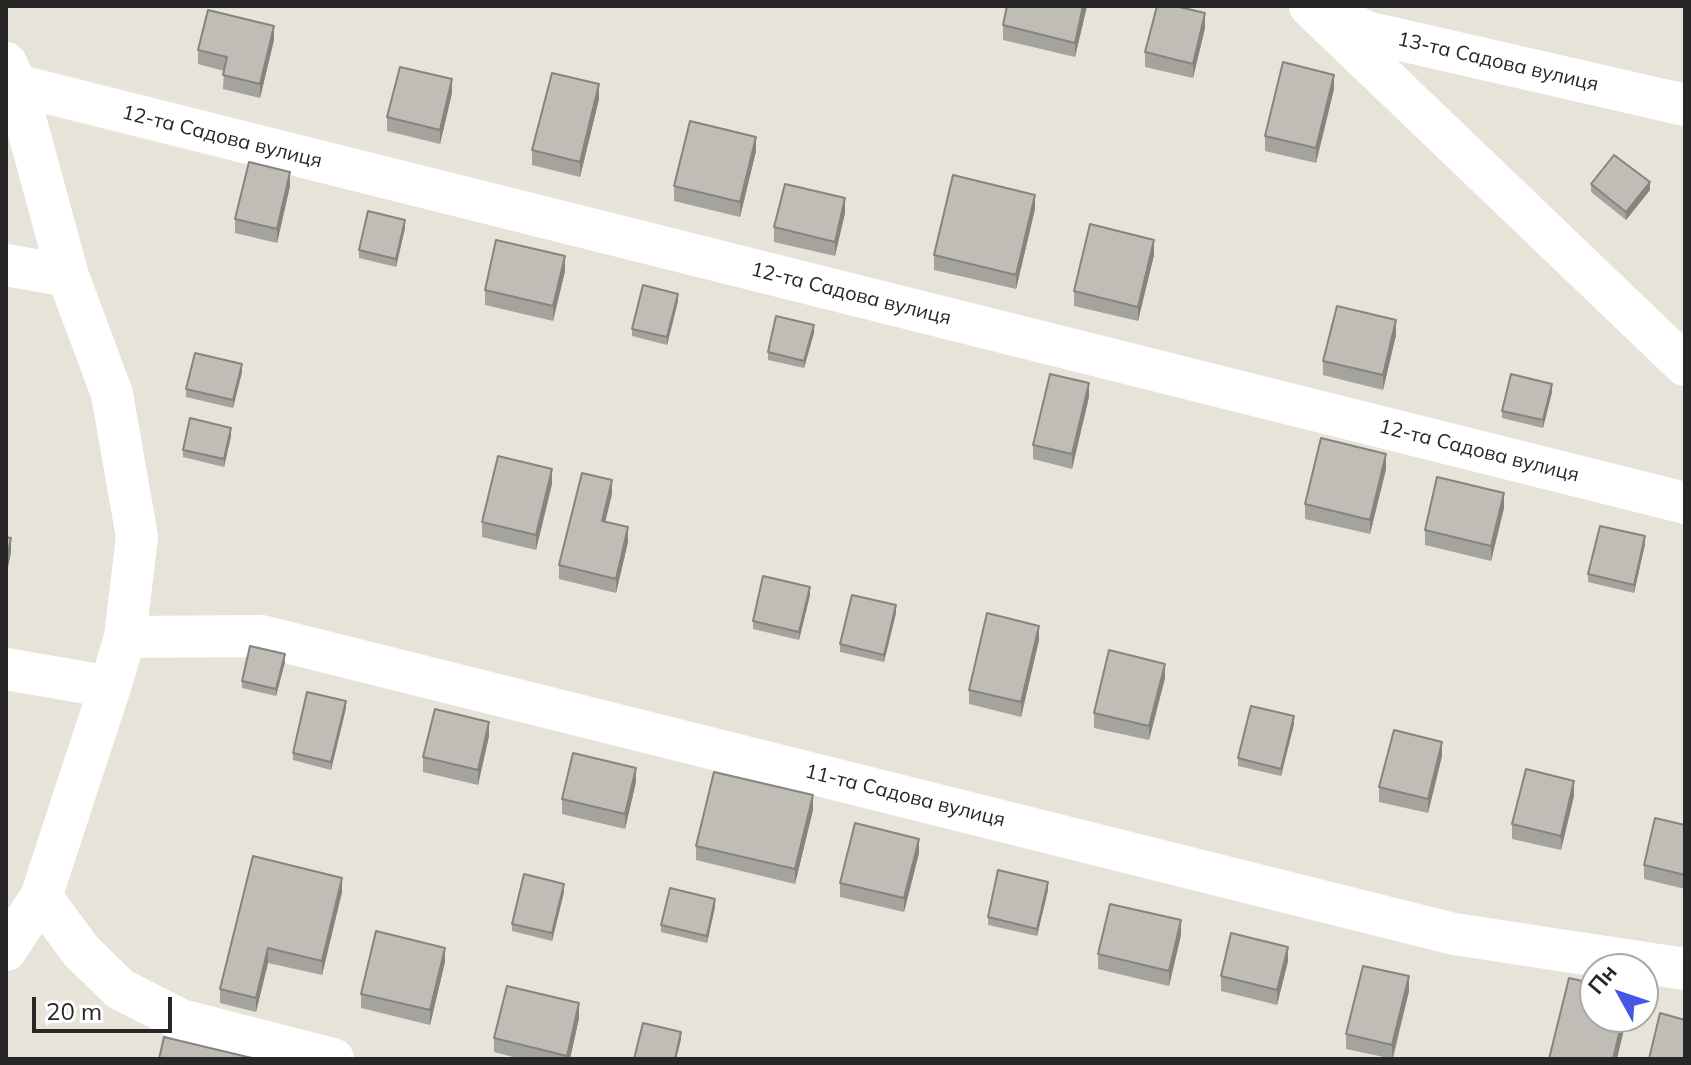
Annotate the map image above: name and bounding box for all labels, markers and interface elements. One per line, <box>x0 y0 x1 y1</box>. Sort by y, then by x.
street label: 13-та Садова вулиця <box>1395 27 1601 97</box>
street label: 12-та Садова вулиця <box>119 101 325 173</box>
street label: 12-та Садова вулиця <box>748 258 954 330</box>
street label: 12-та Садова вулиця <box>1376 415 1582 487</box>
street label: 11-та Садова вулиця <box>802 760 1008 832</box>
north arrow <box>1579 953 1659 1033</box>
text: Пн <box>1582 958 1623 1000</box>
scale bar <box>36 981 176 1031</box>
text: 20 m <box>46 996 102 1026</box>

